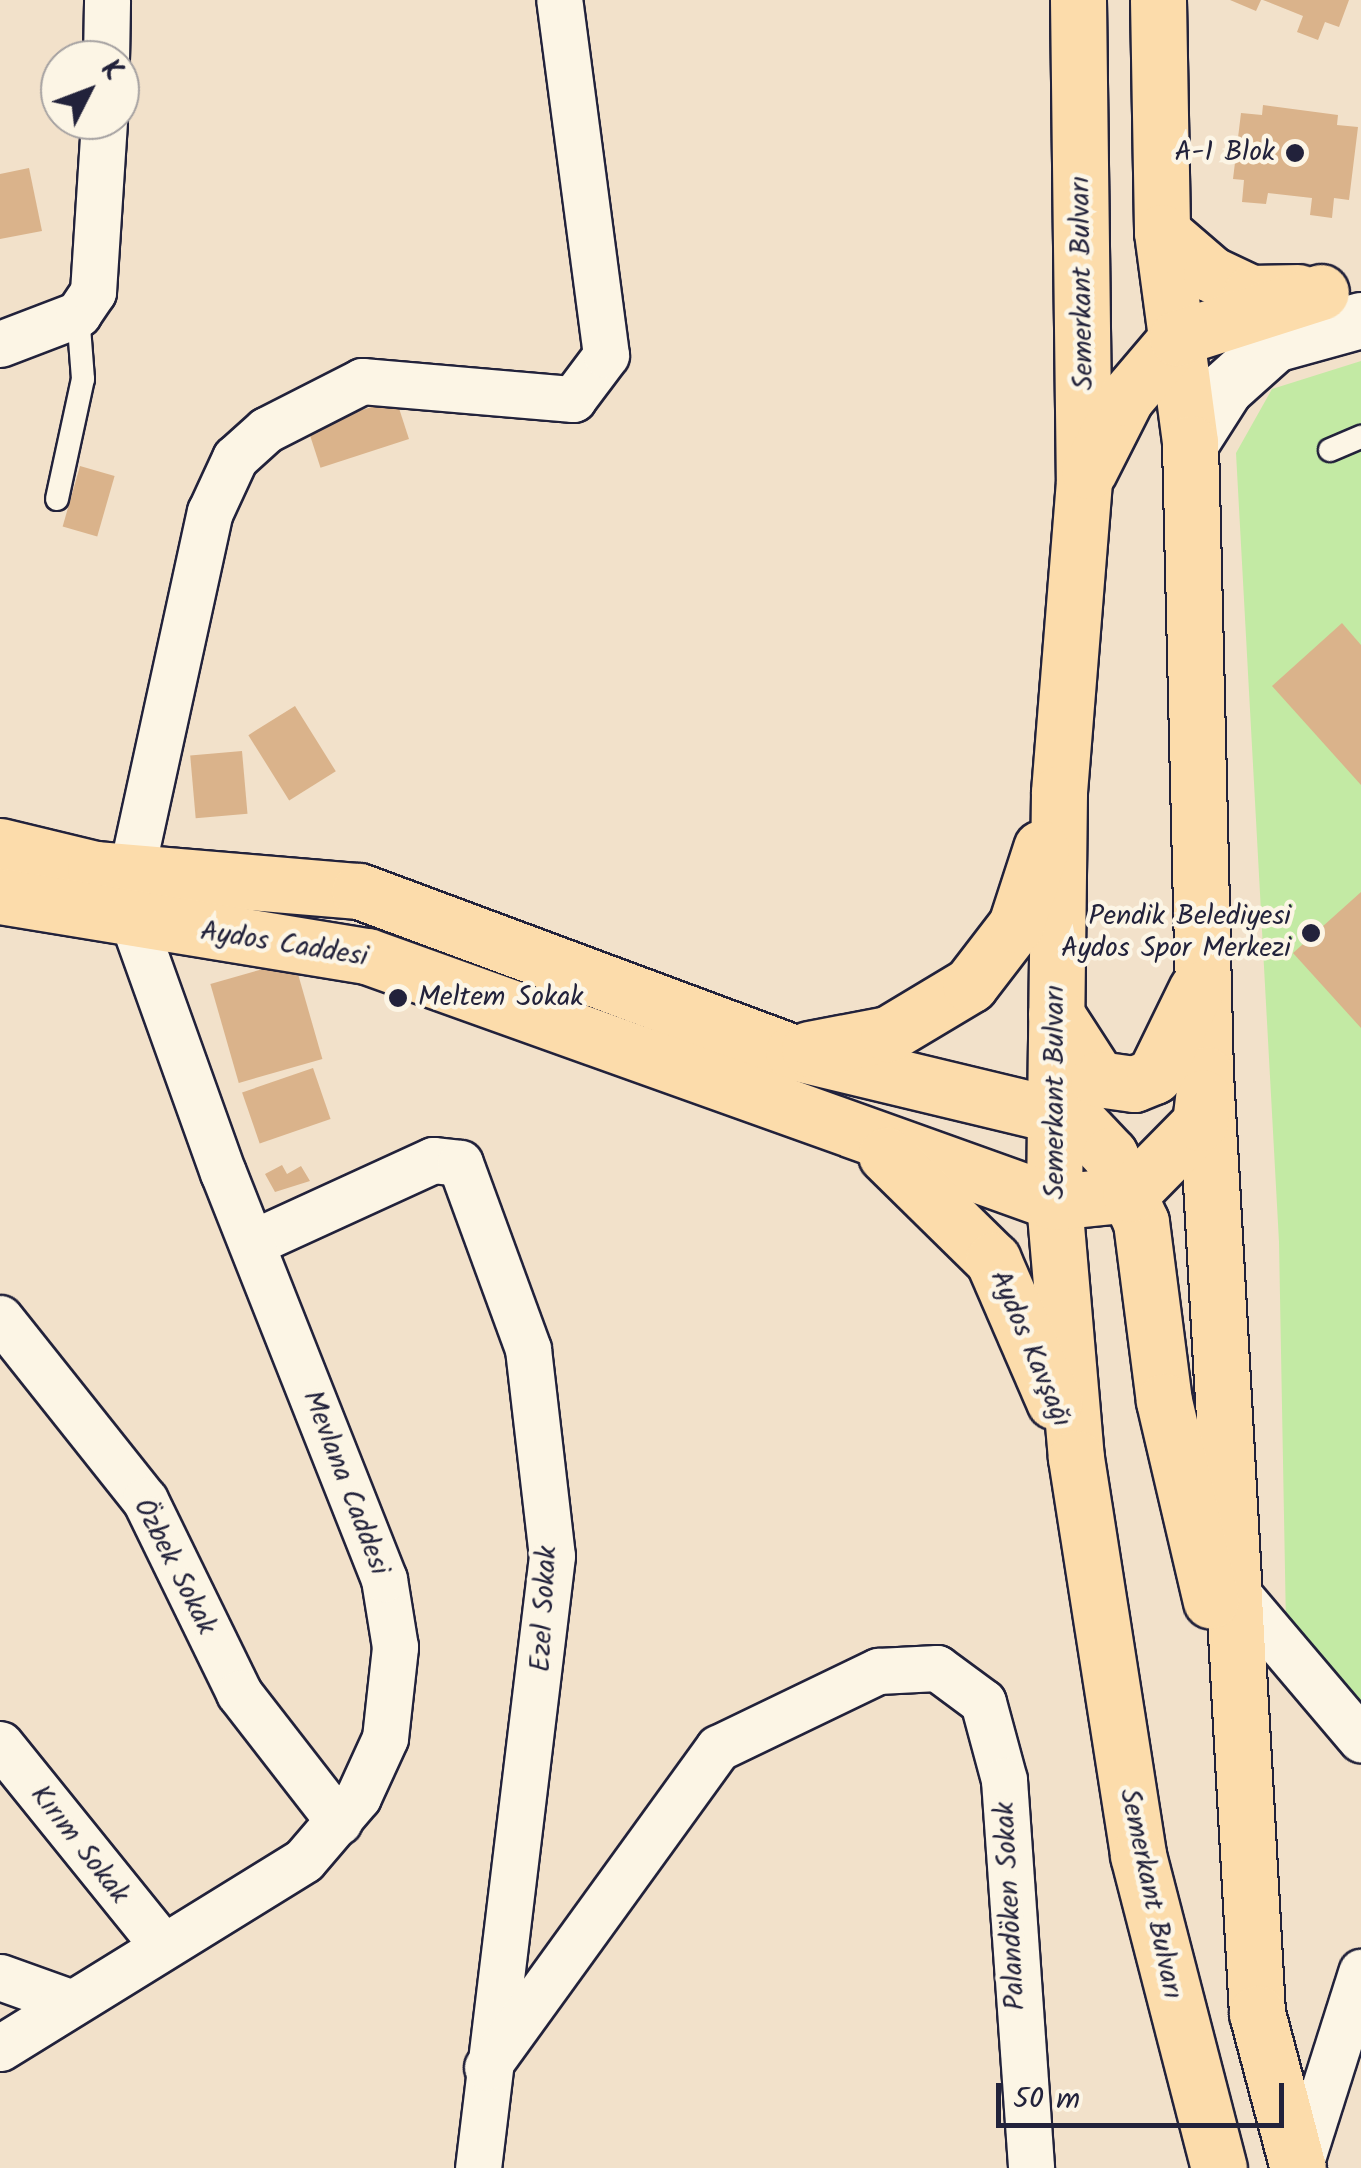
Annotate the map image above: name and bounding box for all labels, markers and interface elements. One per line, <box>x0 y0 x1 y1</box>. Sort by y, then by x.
north arrow <box>40 40 140 140</box>
text: K <box>89 50 134 92</box>
place label: A-1 Blok <box>1175 136 1275 170</box>
marker: A-1 Blok <box>1284 142 1306 164</box>
street label: Semerkant Bulvarı <box>1064 175 1102 391</box>
place label: Pendik Belediyesi Aydos Spor Merkezi <box>1061 900 1291 966</box>
street label: Aydos Caddesi <box>198 915 370 975</box>
marker: Pendik Belediyesi Aydos Spor Merkezi <box>1300 922 1322 944</box>
place label: Meltem Sokak <box>418 981 583 1015</box>
street label: Semerkant Bulvarı <box>1039 985 1073 1199</box>
marker: Meltem Sokak <box>387 987 409 1009</box>
street label: Aydos Kavşağı <box>982 1266 1078 1432</box>
street label: Mevlana Caddesi <box>294 1386 396 1580</box>
street label: Özbek Sokak <box>125 1493 223 1641</box>
street label: Ezel Sokak <box>525 1545 565 1673</box>
street label: Kırım Sokak <box>22 1779 136 1911</box>
street label: Semerkant Bulvarı <box>1111 1786 1189 2002</box>
street label: Palandöken Sokak <box>989 1801 1033 2011</box>
scale bar <box>1001 2063 1288 2125</box>
text: 50 m <box>1013 2076 1080 2124</box>

